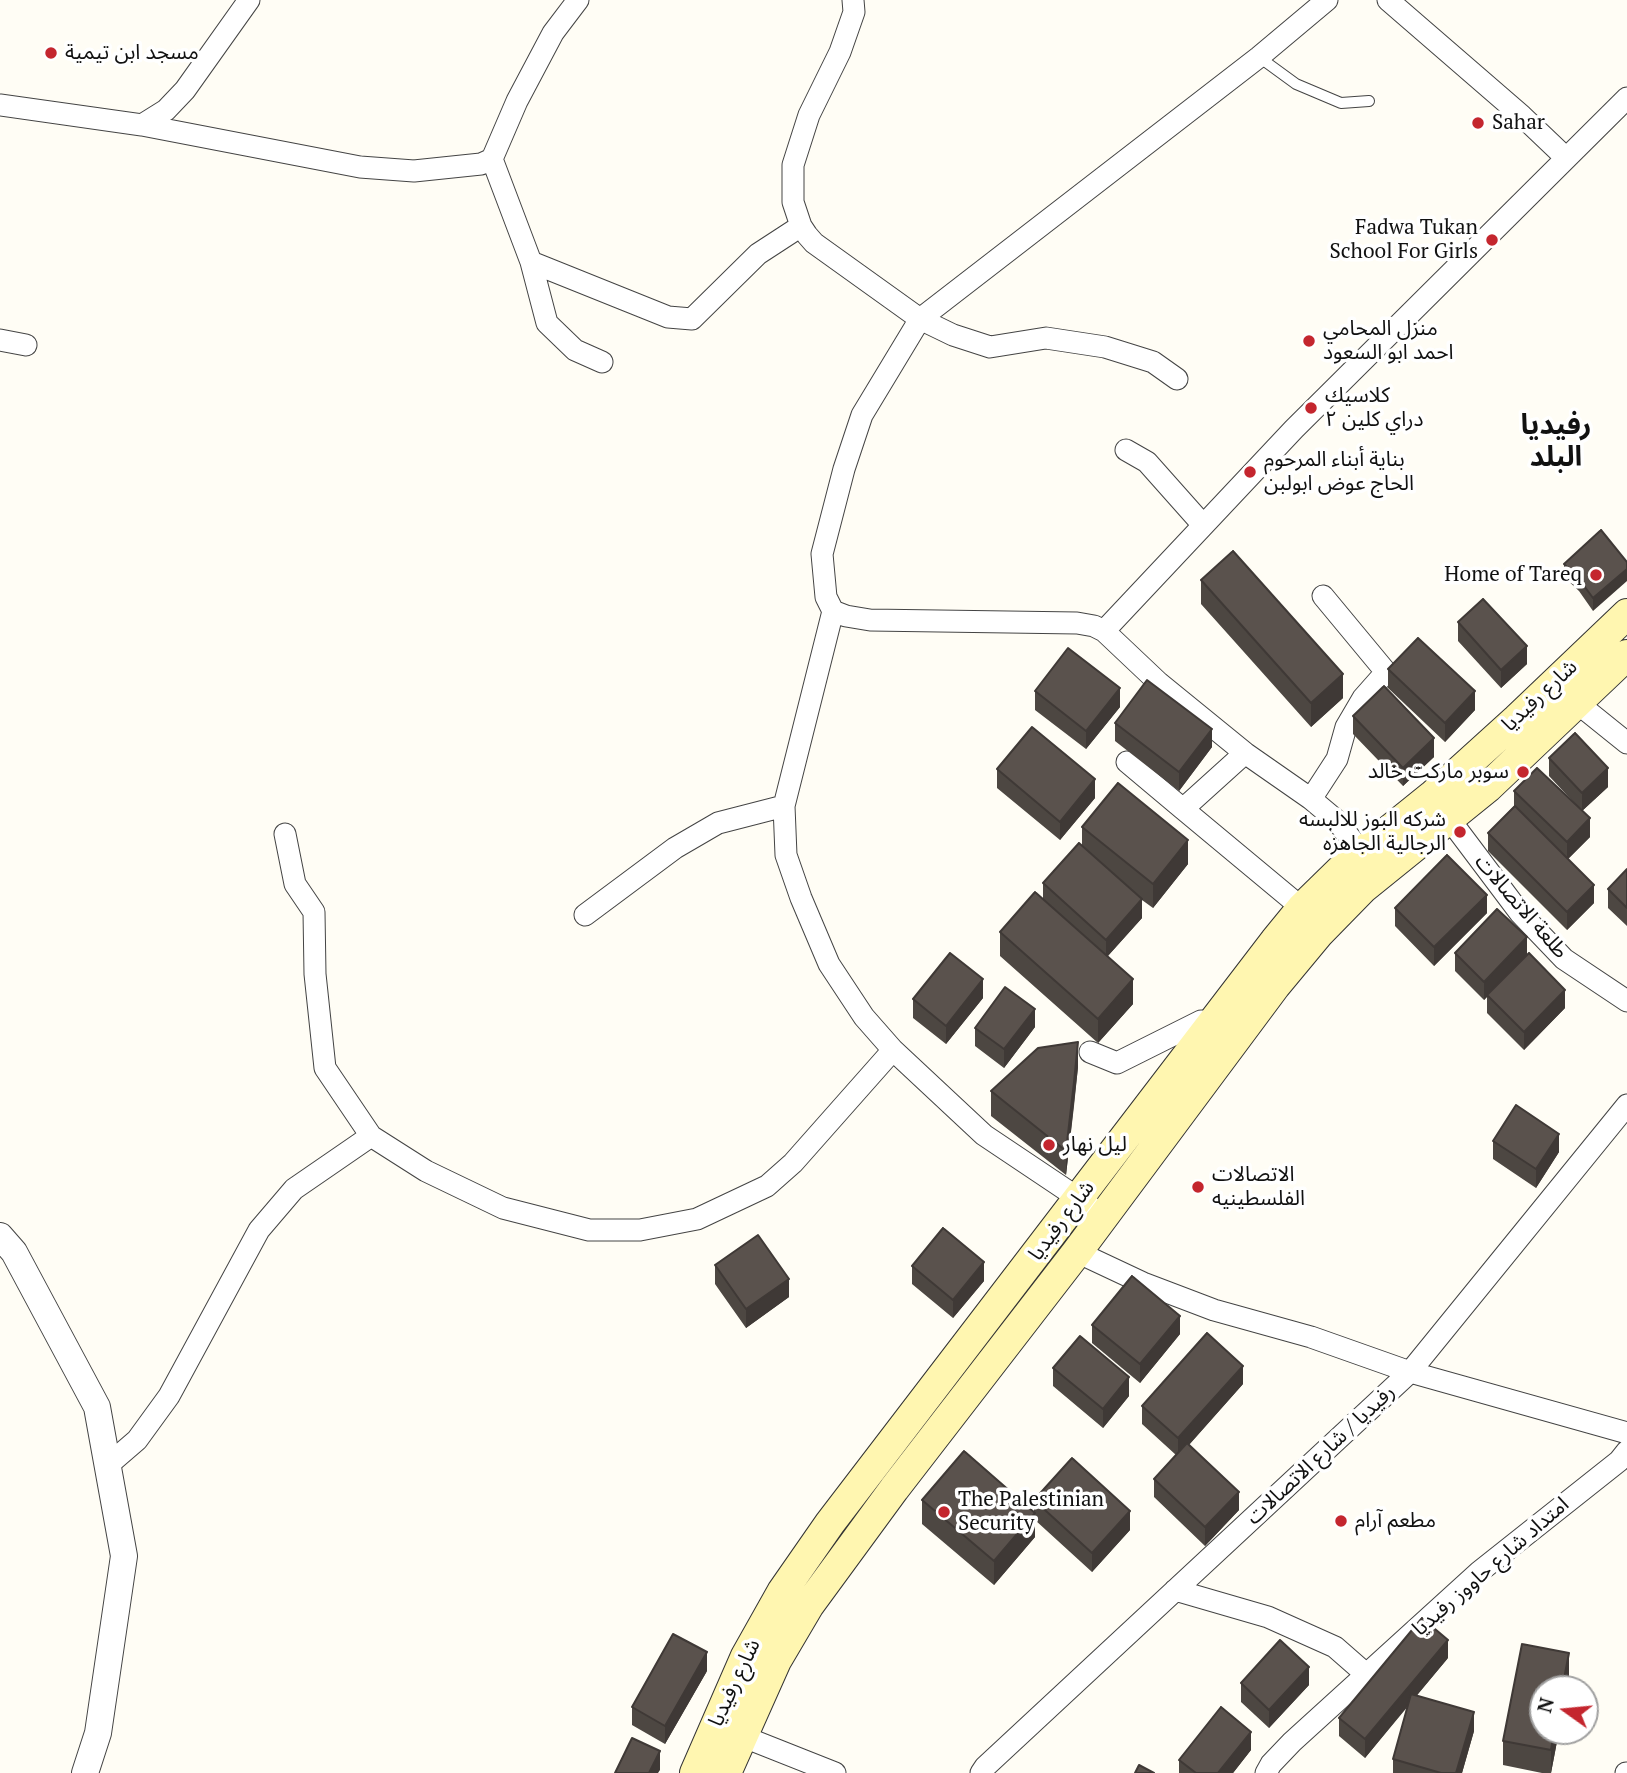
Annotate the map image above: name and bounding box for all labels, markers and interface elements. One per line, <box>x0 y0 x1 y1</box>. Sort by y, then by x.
place label: مسجد ابن تيمية <box>65 40 199 66</box>
marker: مسجد ابن تيمية <box>43 45 59 61</box>
place label: Sahar <box>1492 110 1545 136</box>
marker: Sahar <box>1470 115 1486 131</box>
place label: Fadwa Tukan School For Girls <box>1330 215 1478 265</box>
marker: Fadwa Tukan School For Girls <box>1484 232 1500 248</box>
place label: منزل المحامي احمد ابو السعود <box>1323 316 1454 366</box>
marker: منزل المحامي احمد ابو السعود <box>1301 333 1317 349</box>
place label: كلاسيك دراي كلين ٢ <box>1325 383 1423 433</box>
marker: كلاسيك دراي كلين ٢ <box>1303 400 1319 416</box>
district label: رفيديا البلد <box>1520 409 1592 475</box>
place label: بناية أبناء المرحوم الحاج عوض ابولبن <box>1264 447 1414 497</box>
marker: بناية أبناء المرحوم الحاج عوض ابولبن <box>1242 464 1258 480</box>
place label: Home of Tareq <box>1444 562 1582 588</box>
marker: Home of Tareq <box>1588 567 1604 583</box>
street label: شارع رفيديا <box>1497 655 1583 737</box>
place label: سوبر مارکت خالد <box>1368 759 1509 785</box>
marker: سوبر مارکت خالد <box>1515 764 1531 780</box>
place label: شركه البوز للالبسه الرجالية الجاهزه <box>1299 807 1446 857</box>
marker: شركه البوز للالبسه الرجالية الجاهزه <box>1452 824 1468 840</box>
street label: طلعة الاتصالات <box>1469 850 1573 964</box>
place label: ليل نهار <box>1063 1132 1127 1158</box>
marker: ليل نهار <box>1041 1137 1057 1153</box>
place label: الاتصالات الفلسطينيه <box>1212 1162 1305 1212</box>
street label: شارع رفيديا <box>1024 1176 1100 1266</box>
marker: الاتصالات الفلسطينيه <box>1190 1179 1206 1195</box>
street label: رفيديا / شارع الاتصالات <box>1241 1380 1401 1530</box>
place label: The Palestinian Security <box>958 1487 1104 1537</box>
street label: امتداد شارع حاووز رفيديا <box>1408 1492 1574 1642</box>
marker: The Palestinian Security <box>936 1504 952 1520</box>
place label: مطعم آرام <box>1355 1508 1436 1534</box>
marker: مطعم آرام <box>1333 1513 1349 1529</box>
street label: شارع رفيديا <box>704 1635 766 1731</box>
north arrow <box>1529 1675 1599 1745</box>
text: N <box>1531 1695 1559 1715</box>

